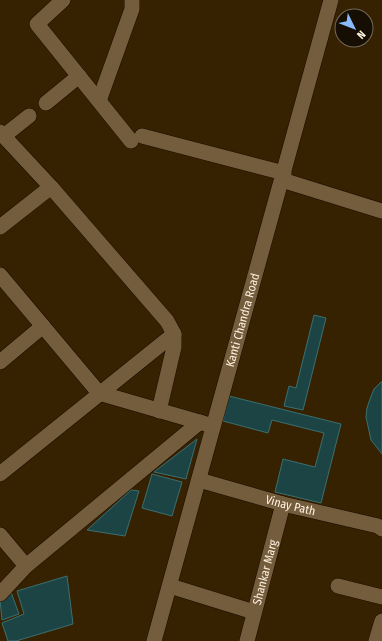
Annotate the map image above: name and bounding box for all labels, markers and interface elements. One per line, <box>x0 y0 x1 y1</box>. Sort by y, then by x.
north arrow <box>334 8 374 48</box>
text: N <box>354 28 368 41</box>
street label: Kanti Chandra Road <box>223 272 262 368</box>
street label: Vinay Path <box>264 492 317 518</box>
street label: Shankar Marg <box>250 538 280 606</box>

